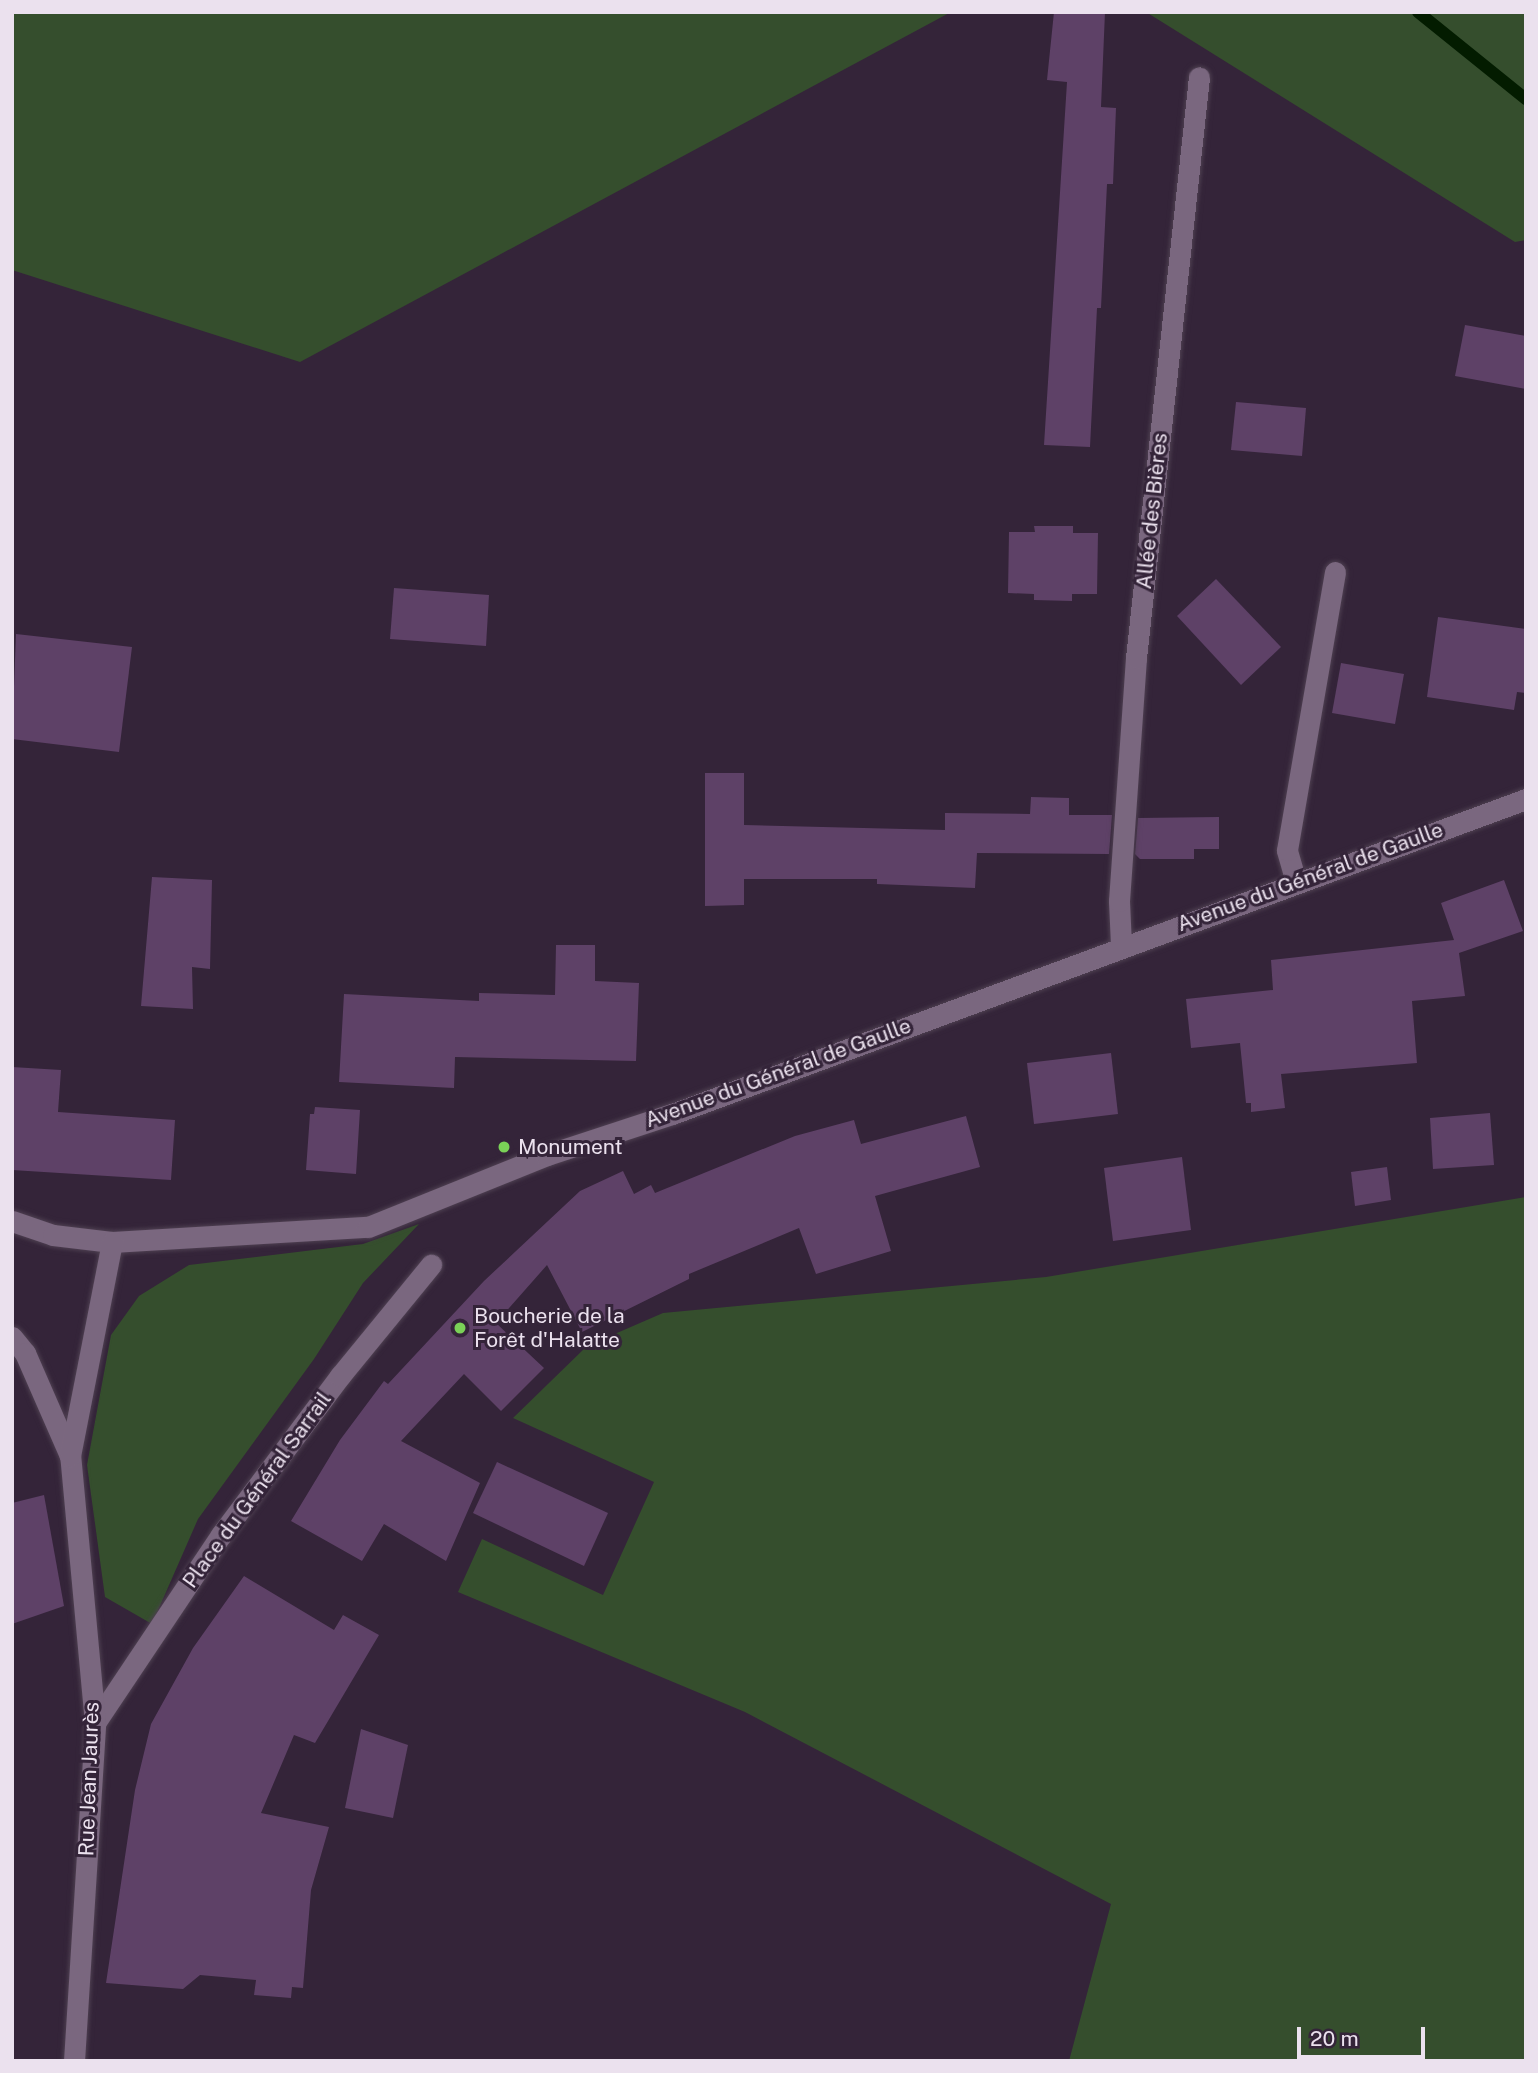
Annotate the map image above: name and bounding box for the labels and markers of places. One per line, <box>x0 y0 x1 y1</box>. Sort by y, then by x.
place label: Monument <box>518 1134 623 1160</box>
marker: Monument <box>496 1139 512 1155</box>
place label: Boucherie de la Forêt d'Halatte <box>474 1303 625 1353</box>
marker: Boucherie de la Forêt d'Halatte <box>452 1320 468 1336</box>

